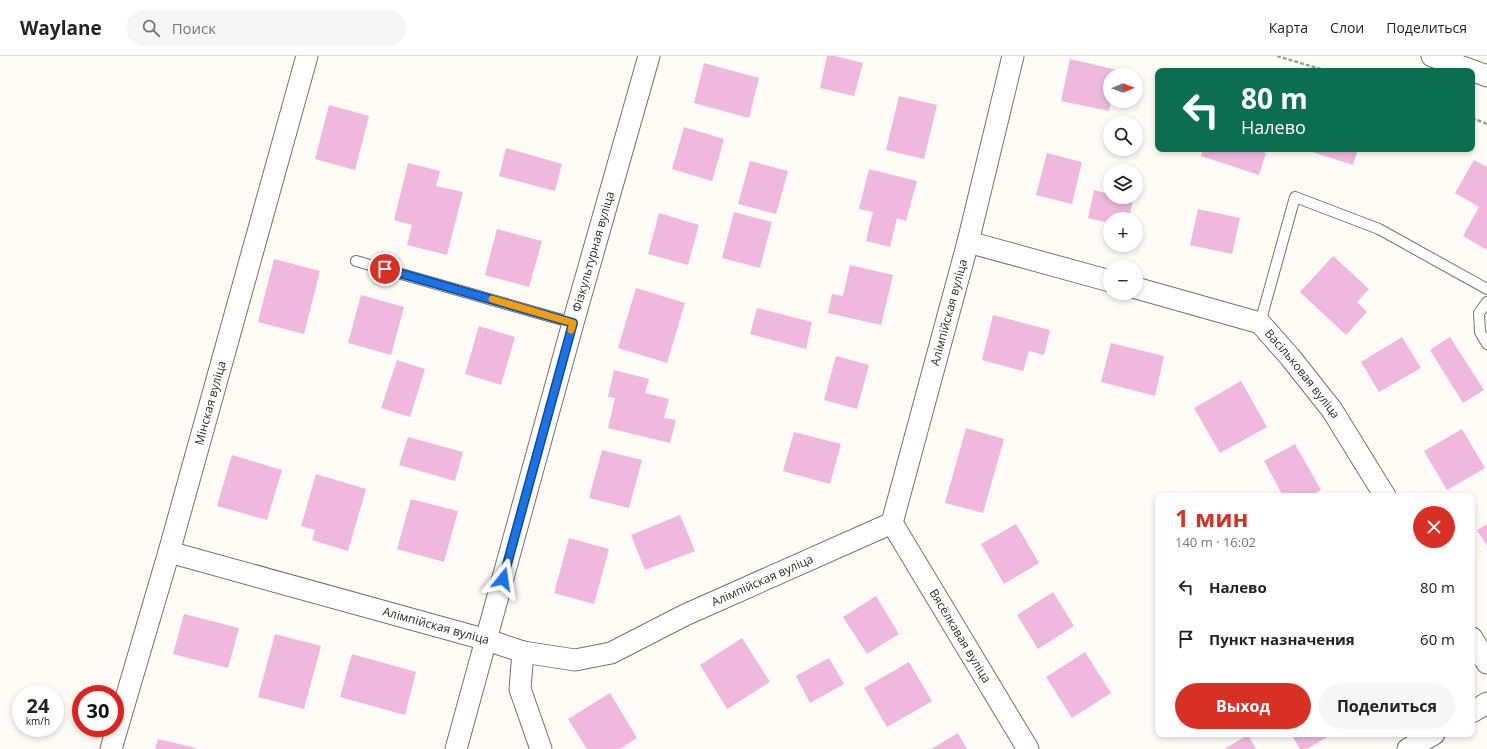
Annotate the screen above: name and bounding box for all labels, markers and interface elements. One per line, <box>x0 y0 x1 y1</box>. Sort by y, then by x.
search box <box>126 10 406 46</box>
text: Waylane <box>20 15 102 41</box>
icon: search <box>140 17 162 39</box>
text: Поиск <box>172 18 216 38</box>
text: Карта <box>1269 18 1308 37</box>
text: Слои <box>1330 18 1364 37</box>
text: Поделиться <box>1386 18 1467 37</box>
north arrow <box>1103 68 1143 108</box>
map controls <box>1103 68 1143 300</box>
text: 80 m <box>1241 79 1308 117</box>
icon: left <box>1175 84 1227 136</box>
text: Налево <box>1241 115 1306 139</box>
button: search <box>1103 116 1143 156</box>
button: layers <box>1103 164 1143 204</box>
street label: Фізкультурная вуліца <box>568 189 618 314</box>
button: + <box>1103 212 1143 252</box>
pin <box>368 252 402 286</box>
street label: Алімпійская вуліца <box>926 257 971 368</box>
icon: arrive <box>374 258 396 280</box>
button: − <box>1103 260 1143 300</box>
street label: Васільковая вуліца <box>1261 325 1344 422</box>
street label: Мінская вуліца <box>190 359 230 447</box>
text: 1 мин <box>1175 501 1248 534</box>
button: close <box>1413 506 1455 548</box>
text: 140 m · 16:02 <box>1175 533 1256 551</box>
street label: Алімпійская вуліца <box>708 550 816 610</box>
position arrow <box>482 558 524 600</box>
icon: left <box>1175 576 1197 598</box>
text: Налево <box>1209 577 1267 597</box>
text: 80 m <box>1420 577 1455 597</box>
street label: Вясёлкавая вуліца <box>926 586 995 686</box>
street label: Алімпійская вуліца <box>381 603 491 648</box>
icon: arrive <box>1175 628 1197 650</box>
text: Пункт назначения <box>1209 629 1355 649</box>
text: 60 m <box>1420 629 1455 649</box>
button: Выход <box>1175 683 1311 729</box>
button: Поделиться <box>1319 683 1455 729</box>
speed limit sign: 30 <box>72 685 124 737</box>
text: 24 <box>27 692 49 719</box>
text: km/h <box>26 714 50 728</box>

